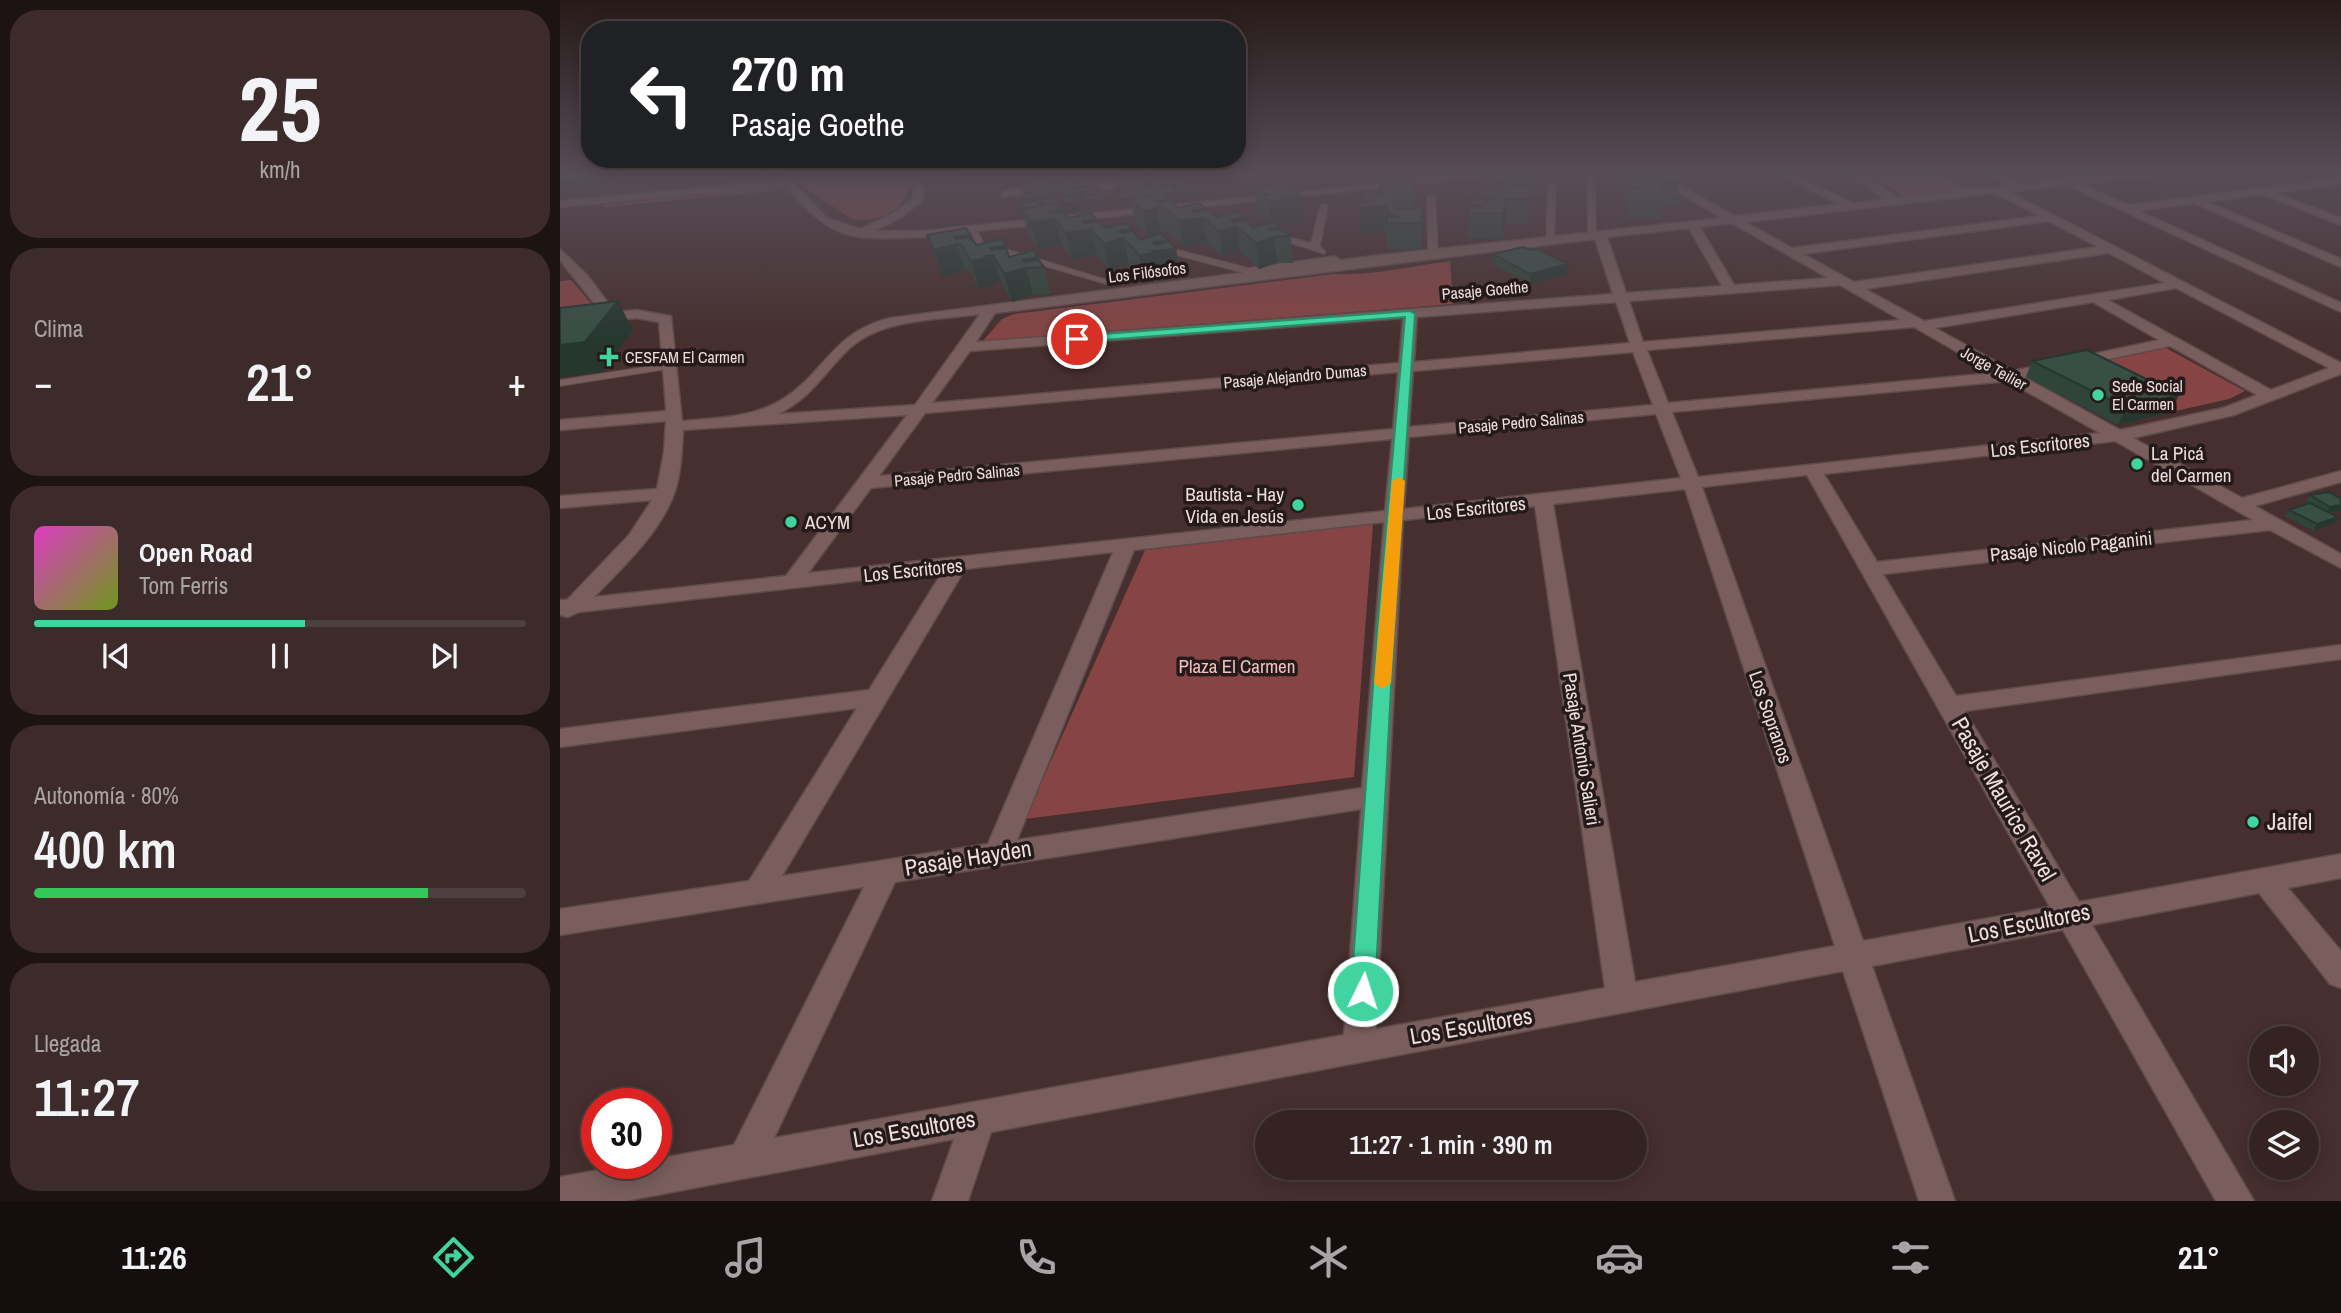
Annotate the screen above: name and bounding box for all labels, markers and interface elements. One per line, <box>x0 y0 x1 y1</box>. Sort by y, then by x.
text: 270 m <box>731 40 845 106</box>
text: 25 <box>239 47 322 169</box>
icon: left <box>616 49 707 140</box>
text: Pasaje Goethe <box>731 103 905 146</box>
text: km/h <box>260 154 300 185</box>
street label: Los Filósofos <box>1107 256 1187 288</box>
street label: Pasaje Goethe <box>1441 275 1529 305</box>
pin <box>1047 309 1107 369</box>
text: Clima <box>34 313 83 344</box>
icon: arrive <box>1058 320 1096 358</box>
street label: Jorge Teilier <box>1957 341 2031 395</box>
place label: CESFAM El Carmen <box>625 346 745 368</box>
text: 21° <box>246 347 314 417</box>
marker: CESFAM El Carmen <box>599 347 619 367</box>
text: − <box>34 357 52 408</box>
text: + <box>508 357 526 408</box>
street label: Pasaje Alejandro Dumas <box>1222 359 1368 393</box>
place label: Sede Social El Carmen <box>2112 375 2183 415</box>
marker: Sede Social El Carmen <box>2090 387 2106 403</box>
street label: Pasaje Pedro Salinas <box>1457 406 1585 438</box>
street label: Los Escritores <box>1989 427 2091 463</box>
place label: La Picá del Carmen <box>2151 440 2232 488</box>
marker: La Picá del Carmen <box>2129 456 2145 472</box>
street label: Pasaje Pedro Salinas <box>893 459 1021 491</box>
place label: Bautista - Hay Vida en Jesús <box>1185 481 1284 529</box>
street label: Los Escritores <box>1425 490 1527 526</box>
marker: Bautista - Hay Vida en Jesús <box>1290 497 1306 513</box>
place label: ACYM <box>804 509 850 535</box>
marker: ACYM <box>783 514 799 530</box>
street label: Pasaje Nicolo Paganini <box>1989 525 2153 567</box>
text: Open Road <box>139 535 253 570</box>
street label: Los Escritores <box>862 552 964 588</box>
text: Tom Ferris <box>139 570 228 601</box>
icon: previous <box>97 637 135 675</box>
icon: pause <box>261 637 299 675</box>
icon: next <box>425 637 463 675</box>
park label: Plaza El Carmen <box>1179 653 1295 679</box>
street label: Los Sopranos <box>1743 667 1799 767</box>
street label: Pasaje Antonio Salieri <box>1557 671 1607 827</box>
street label: Pasaje Maurice Ravel <box>1945 711 2064 886</box>
text: Autonomía · 80% <box>34 780 179 811</box>
place label: Jaifel <box>2267 806 2312 837</box>
text: 400 km <box>34 814 177 884</box>
marker: Jaifel <box>2245 814 2261 830</box>
street label: Pasaje Hayden <box>902 832 1034 883</box>
street label: Los Escultores <box>1965 895 2093 950</box>
position arrow <box>1326 954 1400 1028</box>
street label: Los Escultores <box>1407 1000 1535 1052</box>
map controls <box>2249 1026 2319 1180</box>
button: sound <box>2249 1026 2319 1096</box>
text: Llegada <box>34 1028 101 1059</box>
text: 11:27 <box>34 1062 140 1132</box>
speed limit sign: 30 <box>581 1088 672 1179</box>
street label: Los Escultores <box>850 1103 978 1155</box>
button: layers <box>2249 1110 2319 1180</box>
text: 11:27 · 1 min · 390 m <box>1349 1127 1553 1162</box>
icon: directions <box>429 1233 478 1282</box>
icon: music <box>721 1233 770 1282</box>
icon: phone <box>1012 1233 1061 1282</box>
icon: climate <box>1304 1233 1353 1282</box>
icon: car <box>1595 1233 1644 1282</box>
icon: filters <box>1886 1233 1935 1282</box>
text: 11:26 <box>121 1236 187 1279</box>
text: 21° <box>2178 1236 2220 1279</box>

